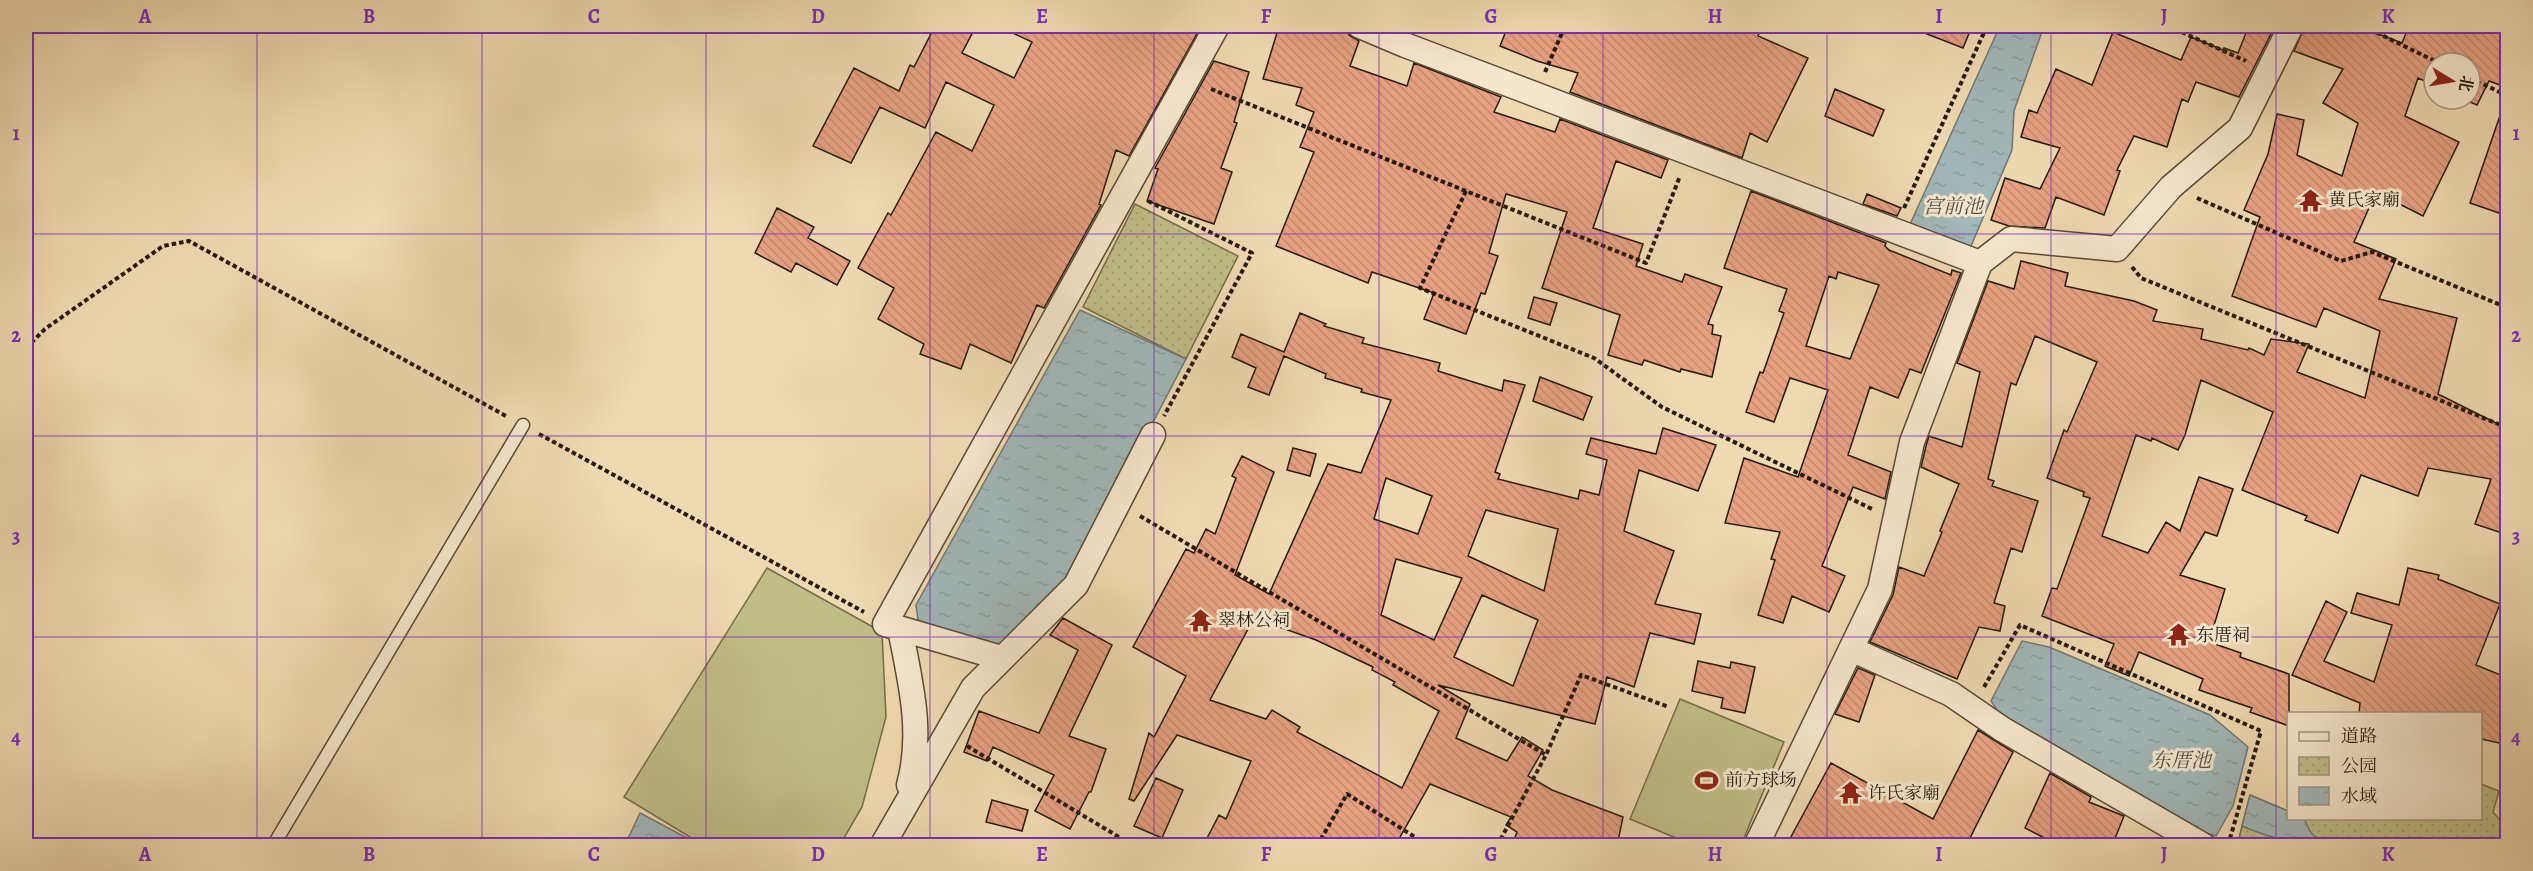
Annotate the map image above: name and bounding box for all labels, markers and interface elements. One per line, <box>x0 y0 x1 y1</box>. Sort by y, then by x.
text: A <box>138 3 152 30</box>
text: B <box>363 3 375 30</box>
text: C <box>588 3 600 30</box>
text: D <box>811 3 825 30</box>
text: E <box>1036 3 1048 30</box>
text: F <box>1261 3 1272 30</box>
text: G <box>1484 3 1498 30</box>
text: H <box>1708 3 1723 30</box>
text: I <box>1935 3 1943 30</box>
text: J <box>2161 3 2168 30</box>
text: K <box>2381 3 2395 30</box>
north arrow <box>2422 51 2482 111</box>
text: 北 <box>2453 74 2478 94</box>
text: 1 <box>12 120 20 147</box>
text: 1 <box>2512 120 2520 147</box>
temple icon: 黄氏家廟 <box>2297 187 2323 213</box>
place label: 黄氏家廟 <box>2328 188 2400 212</box>
water label: 宫前池 <box>1923 193 1985 220</box>
text: 2 <box>11 322 21 349</box>
text: 2 <box>2511 322 2521 349</box>
text: 3 <box>12 523 20 550</box>
text: 3 <box>2512 523 2520 550</box>
temple icon: 翠林公祠 <box>1187 607 1213 633</box>
place label: 翠林公祠 <box>1218 608 1290 632</box>
temple icon: 东厝祠 <box>2165 622 2191 648</box>
place label: 东厝祠 <box>2196 623 2250 647</box>
legend <box>2287 712 2482 820</box>
text: 4 <box>11 724 21 751</box>
text: 道路 <box>2341 724 2377 748</box>
text: 4 <box>2511 724 2521 751</box>
water label: 东厝池 <box>2151 747 2213 774</box>
text: 公园 <box>2341 754 2377 778</box>
sports icon: 前方球场 <box>1694 767 1720 793</box>
place label: 前方球场 <box>1725 768 1797 792</box>
temple icon: 许氏家廟 <box>1837 780 1863 806</box>
place label: 许氏家廟 <box>1868 781 1940 805</box>
text: 水域 <box>2341 784 2377 808</box>
text: A <box>138 841 152 868</box>
text: B <box>363 841 375 868</box>
text: C <box>588 841 600 868</box>
text: D <box>811 841 825 868</box>
text: E <box>1036 841 1048 868</box>
text: F <box>1261 841 1272 868</box>
text: G <box>1484 841 1498 868</box>
text: H <box>1708 841 1723 868</box>
text: I <box>1935 841 1943 868</box>
text: J <box>2161 841 2168 868</box>
text: K <box>2381 841 2395 868</box>

